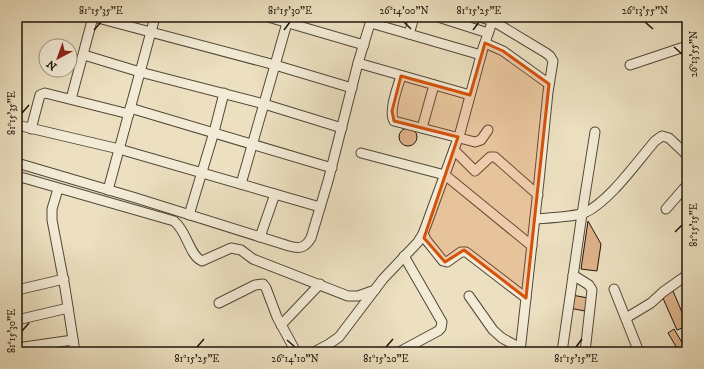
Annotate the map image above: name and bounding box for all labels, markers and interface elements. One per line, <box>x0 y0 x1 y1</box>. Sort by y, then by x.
text: 81°15'35"E <box>79 5 123 17</box>
text: 81°15'30"E <box>268 5 312 17</box>
text: 26°14'00"N <box>379 5 429 17</box>
text: 81°15'25"E <box>457 5 501 17</box>
text: 26°13'55"N <box>622 5 668 17</box>
text: 26°13'55"N <box>688 31 700 77</box>
north arrow <box>38 38 78 78</box>
text: N <box>44 57 60 73</box>
text: 81°15'35"E <box>6 91 18 135</box>
text: 81°15'15"E <box>688 203 700 247</box>
text: 81°15'30"E <box>6 309 18 353</box>
text: 81°15'25"E <box>175 353 219 365</box>
text: 26°14'10"N <box>271 353 319 365</box>
text: 81°15'20"E <box>363 353 409 365</box>
text: 81°15'15"E <box>554 353 598 365</box>

